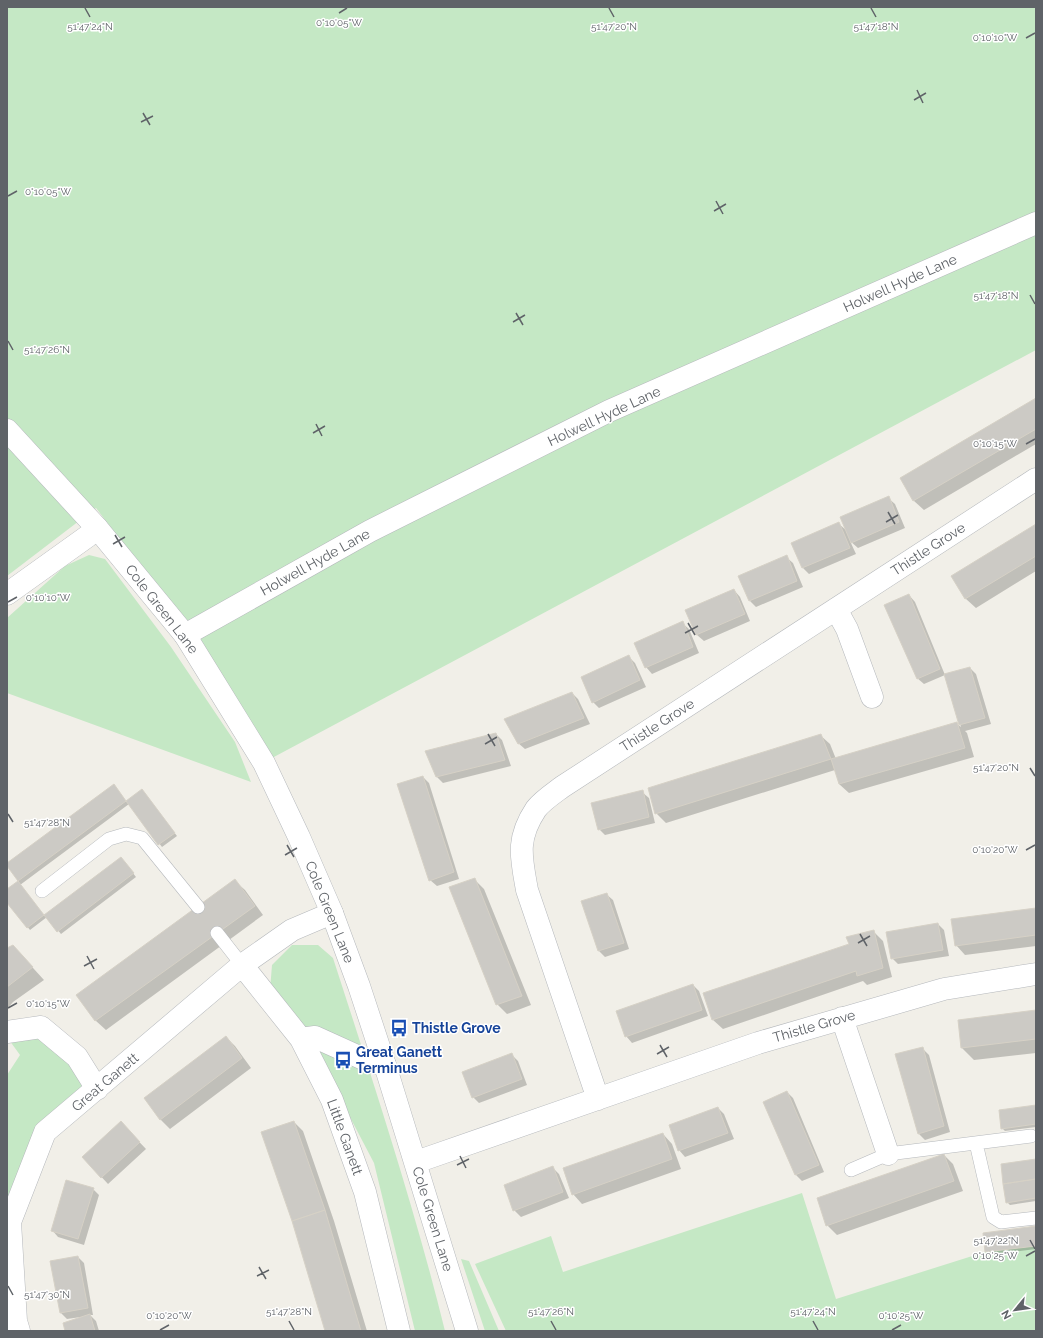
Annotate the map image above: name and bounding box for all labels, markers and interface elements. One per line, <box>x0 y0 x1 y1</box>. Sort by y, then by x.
text: 0°10'05"W <box>316 17 362 28</box>
text: 51°47'24"N <box>67 21 113 32</box>
text: 51°47'20"N <box>591 21 637 32</box>
text: 51°47'18"N <box>854 21 898 32</box>
text: 0°10'10"W <box>973 32 1018 43</box>
text: 0°10'05"W <box>25 186 71 197</box>
street label: Holwell Hyde Lane <box>841 251 959 315</box>
text: 51°47'18"N <box>974 290 1018 301</box>
text: 51°47'26"N <box>24 344 70 355</box>
street label: Holwell Hyde Lane <box>545 383 663 449</box>
text: 0°10'15"W <box>973 438 1018 449</box>
street label: Thistle Grove <box>888 519 968 579</box>
street label: Holwell Hyde Lane <box>258 525 372 599</box>
street label: Cole Green Lane <box>122 561 202 657</box>
text: 0°10'10"W <box>26 592 71 603</box>
street label: Thistle Grove <box>617 695 697 755</box>
text: 51°47'20"N <box>973 762 1019 773</box>
text: 51°47'28"N <box>24 817 70 828</box>
text: 0°10'20"W <box>972 844 1018 855</box>
street label: Cole Green Lane <box>302 859 358 965</box>
text: 0°10'15"W <box>26 998 71 1009</box>
street label: Thistle Grove <box>771 1007 857 1045</box>
bus stop icon: Thistle Grove <box>389 1018 409 1038</box>
place label: Thistle Grove <box>412 1020 501 1036</box>
place label: Great Ganett Terminus <box>356 1044 443 1076</box>
street label: Great Ganett <box>68 1049 142 1115</box>
bus stop icon: Great Ganett Terminus <box>333 1050 353 1070</box>
street label: Little Ganett <box>324 1097 366 1177</box>
street label: Cole Green Lane <box>409 1165 457 1273</box>
text: 51°47'22"N <box>973 1235 1019 1246</box>
text: 0°10'25"W <box>973 1250 1018 1261</box>
text: 51°47'30"N <box>24 1289 70 1300</box>
north arrow <box>995 1290 1035 1330</box>
text: 51°47'28"N <box>266 1306 312 1317</box>
text: 51°47'26"N <box>528 1306 574 1317</box>
text: 51°47'24"N <box>790 1306 836 1317</box>
text: N <box>999 1308 1014 1321</box>
text: 0°10'20"W <box>146 1310 192 1321</box>
text: 0°10'25"W <box>879 1310 924 1321</box>

